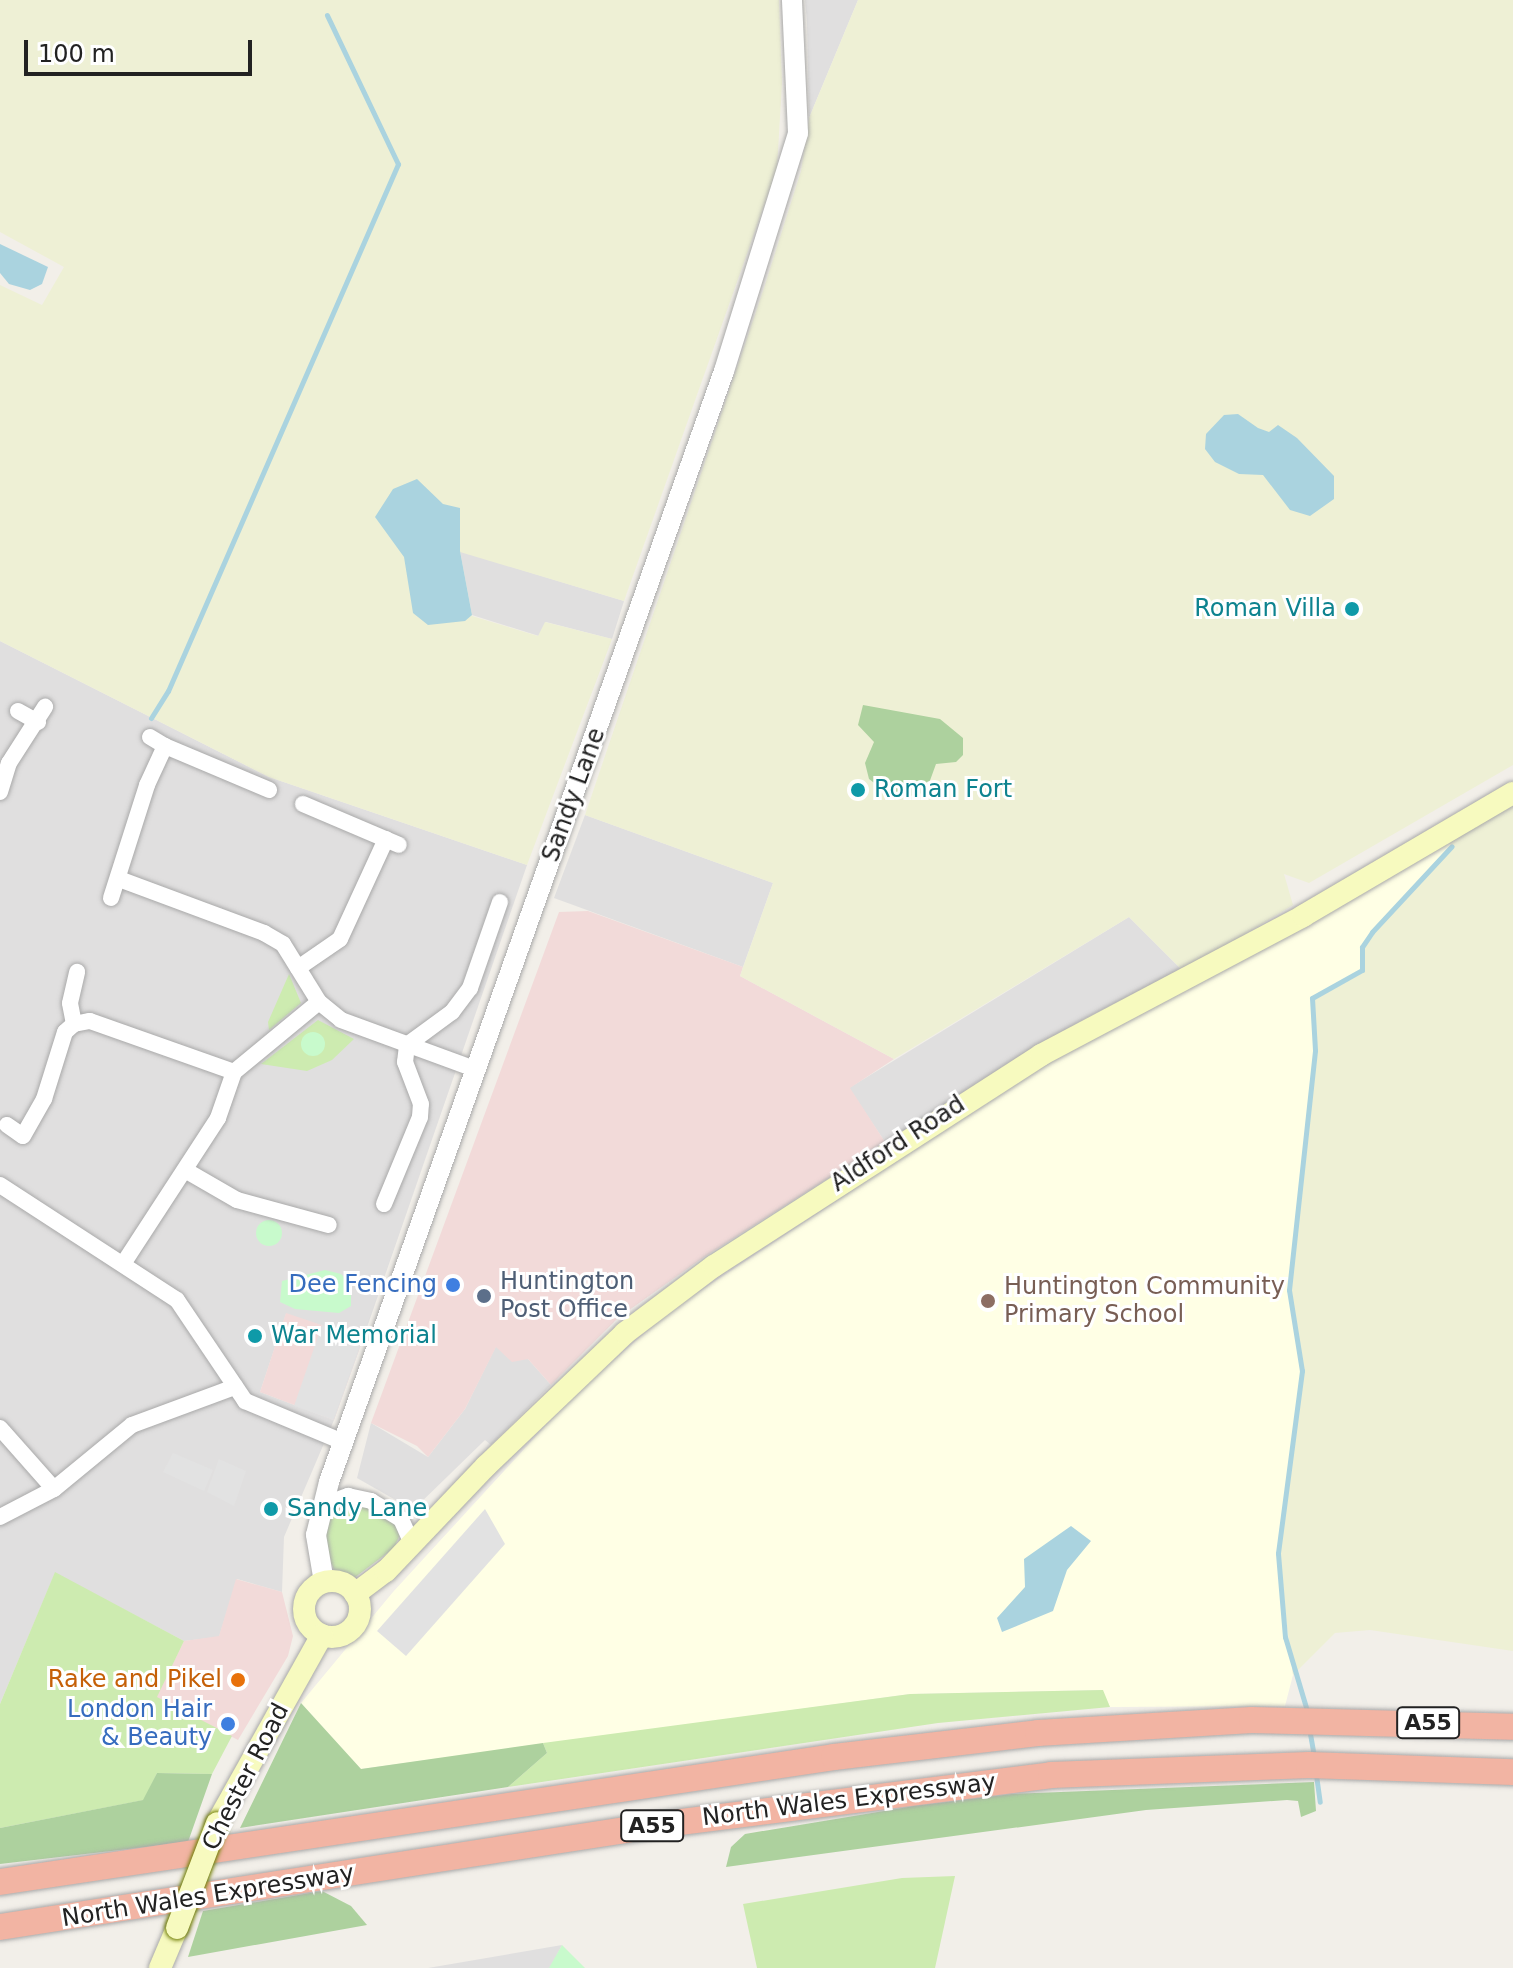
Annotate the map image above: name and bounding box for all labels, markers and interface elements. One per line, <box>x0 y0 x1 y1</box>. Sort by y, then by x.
scale bar <box>28 24 256 74</box>
text: 100 m <box>38 40 115 68</box>
place label: Roman Villa <box>1194 595 1336 623</box>
marker: Roman Villa <box>1343 600 1361 618</box>
street label: Sandy Lane <box>536 724 612 866</box>
place label: Roman Fort <box>874 776 1012 804</box>
marker: Roman Fort <box>849 781 867 799</box>
street label: Aldford Road <box>826 1090 970 1198</box>
place label: Huntington Post Office <box>500 1268 634 1324</box>
place label: Dee Fencing <box>289 1271 437 1299</box>
place label: Huntington Community Primary School <box>1004 1273 1285 1329</box>
marker: Dee Fencing <box>444 1276 462 1294</box>
marker: Huntington Post Office <box>475 1287 493 1305</box>
marker: Huntington Community Primary School <box>979 1292 997 1310</box>
place label: War Memorial <box>271 1322 437 1350</box>
marker: War Memorial <box>246 1327 264 1345</box>
place label: Sandy Lane <box>287 1495 427 1523</box>
marker: Sandy Lane <box>262 1500 280 1518</box>
place label: Rake and Pikel <box>48 1666 222 1694</box>
marker: Rake and Pikel <box>229 1671 247 1689</box>
place label: London Hair & Beauty <box>67 1696 212 1752</box>
street label: Chester Road <box>197 1699 295 1855</box>
road number: A55 <box>1396 1705 1460 1741</box>
marker: London Hair & Beauty <box>219 1715 237 1733</box>
street label: North Wales Expressway <box>701 1768 997 1832</box>
road number: A55 <box>620 1808 684 1844</box>
street label: North Wales Expressway <box>60 1859 356 1933</box>

